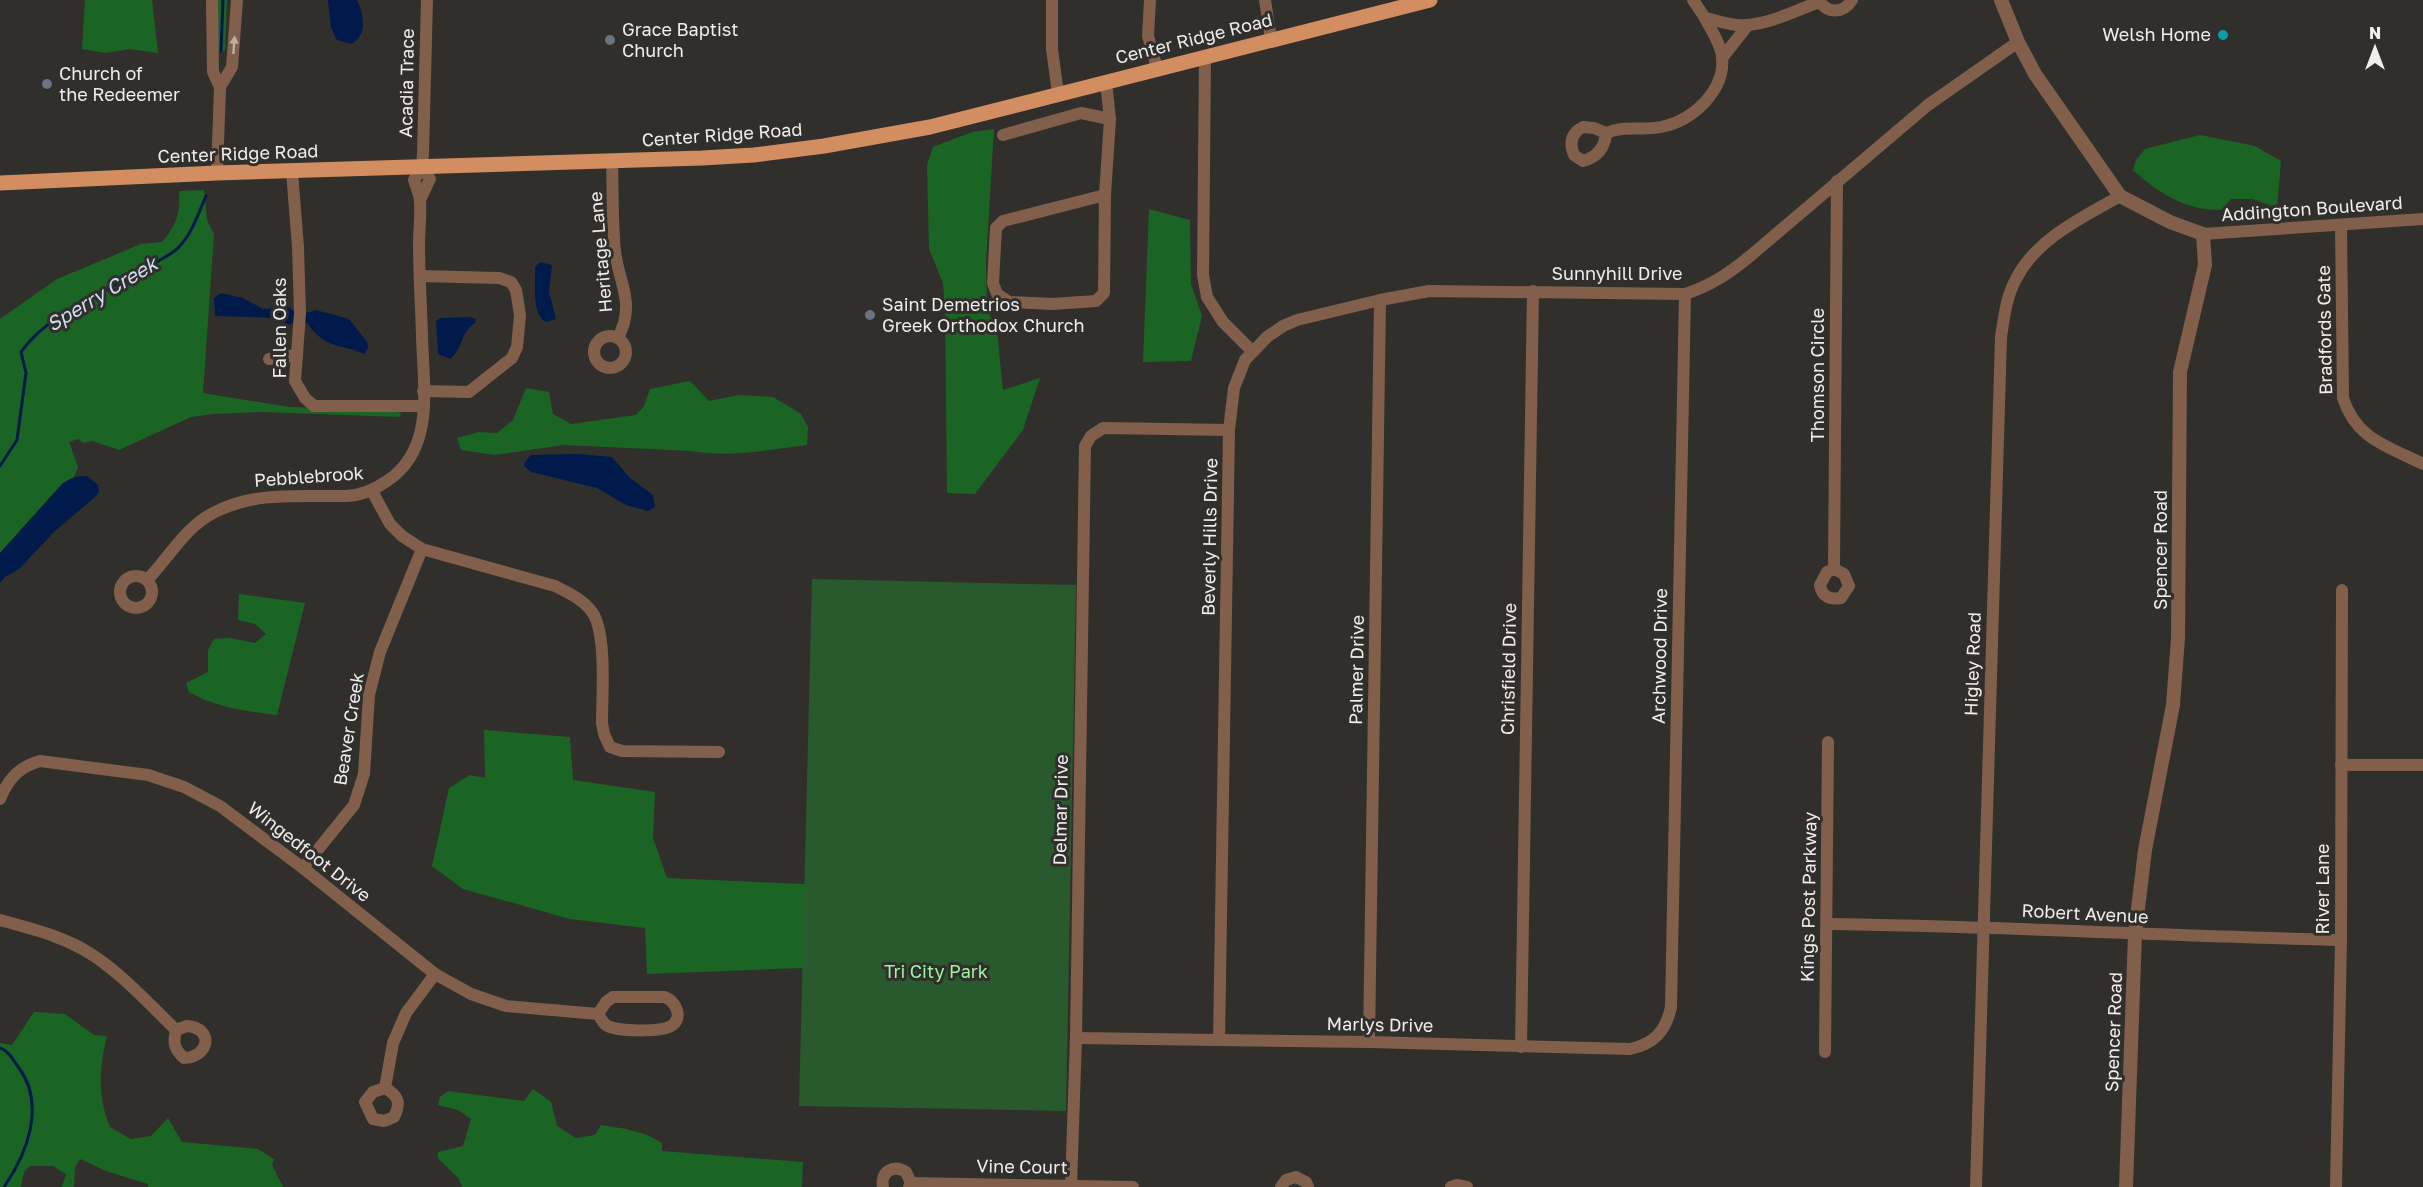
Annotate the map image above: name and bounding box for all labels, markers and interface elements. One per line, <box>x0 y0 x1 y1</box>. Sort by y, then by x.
street label: Center Ridge Road <box>1113 8 1275 68</box>
place label: Grace Baptist Church <box>622 18 739 61</box>
north arrow <box>2345 18 2405 78</box>
place label: Welsh Home <box>2102 23 2211 45</box>
text: N <box>2369 23 2381 43</box>
street label: Acadia Trace <box>394 28 418 138</box>
marker: Welsh Home <box>2216 28 2230 42</box>
marker: Grace Baptist Church <box>603 33 617 47</box>
one-way arrow <box>229 36 239 55</box>
place label: Church of the Redeemer <box>59 62 180 105</box>
marker: Church of the Redeemer <box>40 77 54 91</box>
street label: Center Ridge Road <box>641 117 803 151</box>
street label: Center Ridge Road <box>157 139 319 167</box>
street label: Heritage Lane <box>584 191 616 314</box>
street label: Addington Boulevard <box>2221 191 2403 225</box>
water label: Sperry Creek <box>42 249 164 336</box>
street label: Sunnyhill Drive <box>1552 262 1682 284</box>
street label: Bradfords Gate <box>2312 265 2336 395</box>
street label: Fallen Oaks <box>268 277 290 379</box>
place label: Saint Demetrios Greek Orthodox Church <box>882 293 1085 336</box>
marker: Saint Demetrios Greek Orthodox Church <box>863 308 877 322</box>
street label: Thomson Circle <box>1806 308 1828 442</box>
street label: Beverly Hills Drive <box>1197 458 1221 616</box>
street label: Pebblebrook <box>253 461 365 491</box>
street label: Spencer Road <box>2149 490 2171 610</box>
street label: Archwood Drive <box>1647 588 1671 724</box>
street label: Chrisfield Drive <box>1496 603 1520 735</box>
street label: Higley Road <box>1959 612 1985 716</box>
street label: Palmer Drive <box>1344 615 1368 725</box>
street label: Beaver Creek <box>328 671 368 787</box>
street label: Delmar Drive <box>1048 754 1072 866</box>
street label: Wingedfoot Drive <box>244 796 376 906</box>
street label: Kings Post Parkway <box>1796 812 1820 982</box>
street label: River Lane <box>2311 844 2333 934</box>
street label: Robert Avenue <box>2021 899 2149 927</box>
park label: Tri City Park <box>884 960 988 982</box>
street label: Spencer Road <box>2100 972 2126 1092</box>
street label: Marlys Drive <box>1326 1012 1434 1036</box>
street label: Vine Court <box>976 1154 1068 1178</box>

